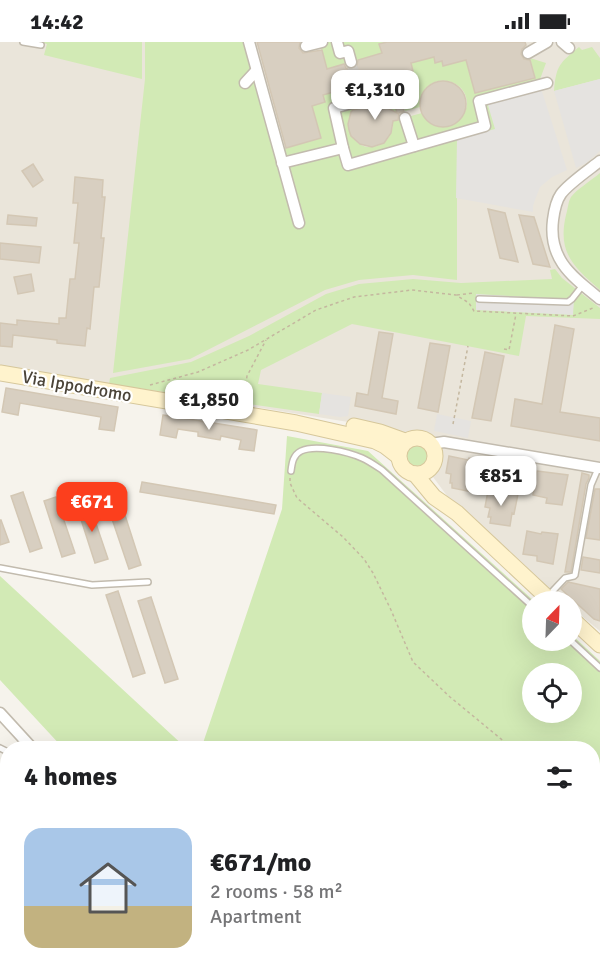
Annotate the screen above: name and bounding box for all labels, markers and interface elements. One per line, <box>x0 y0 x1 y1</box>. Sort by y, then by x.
text: 14:42 <box>30 8 84 35</box>
pin: €1,310 <box>326 70 424 121</box>
text: €1,310 <box>345 77 405 102</box>
street label: Via Ippodromo <box>20 366 134 406</box>
pin: €1,850 <box>160 380 258 431</box>
text: €1,850 <box>179 387 239 412</box>
pin: €851 <box>465 456 537 507</box>
text: €851 <box>479 463 523 488</box>
pin: €671 <box>56 482 128 533</box>
text: €671 <box>70 489 114 514</box>
north arrow <box>522 591 582 651</box>
map controls <box>522 591 582 723</box>
button: locate <box>522 663 582 723</box>
text: 4 homes <box>24 761 117 793</box>
icon: filters <box>543 761 576 794</box>
text: €671/mo <box>210 847 311 879</box>
icon: home <box>72 852 144 924</box>
text: 2 rooms · 58 m² <box>210 879 343 904</box>
text: Apartment <box>210 904 302 929</box>

